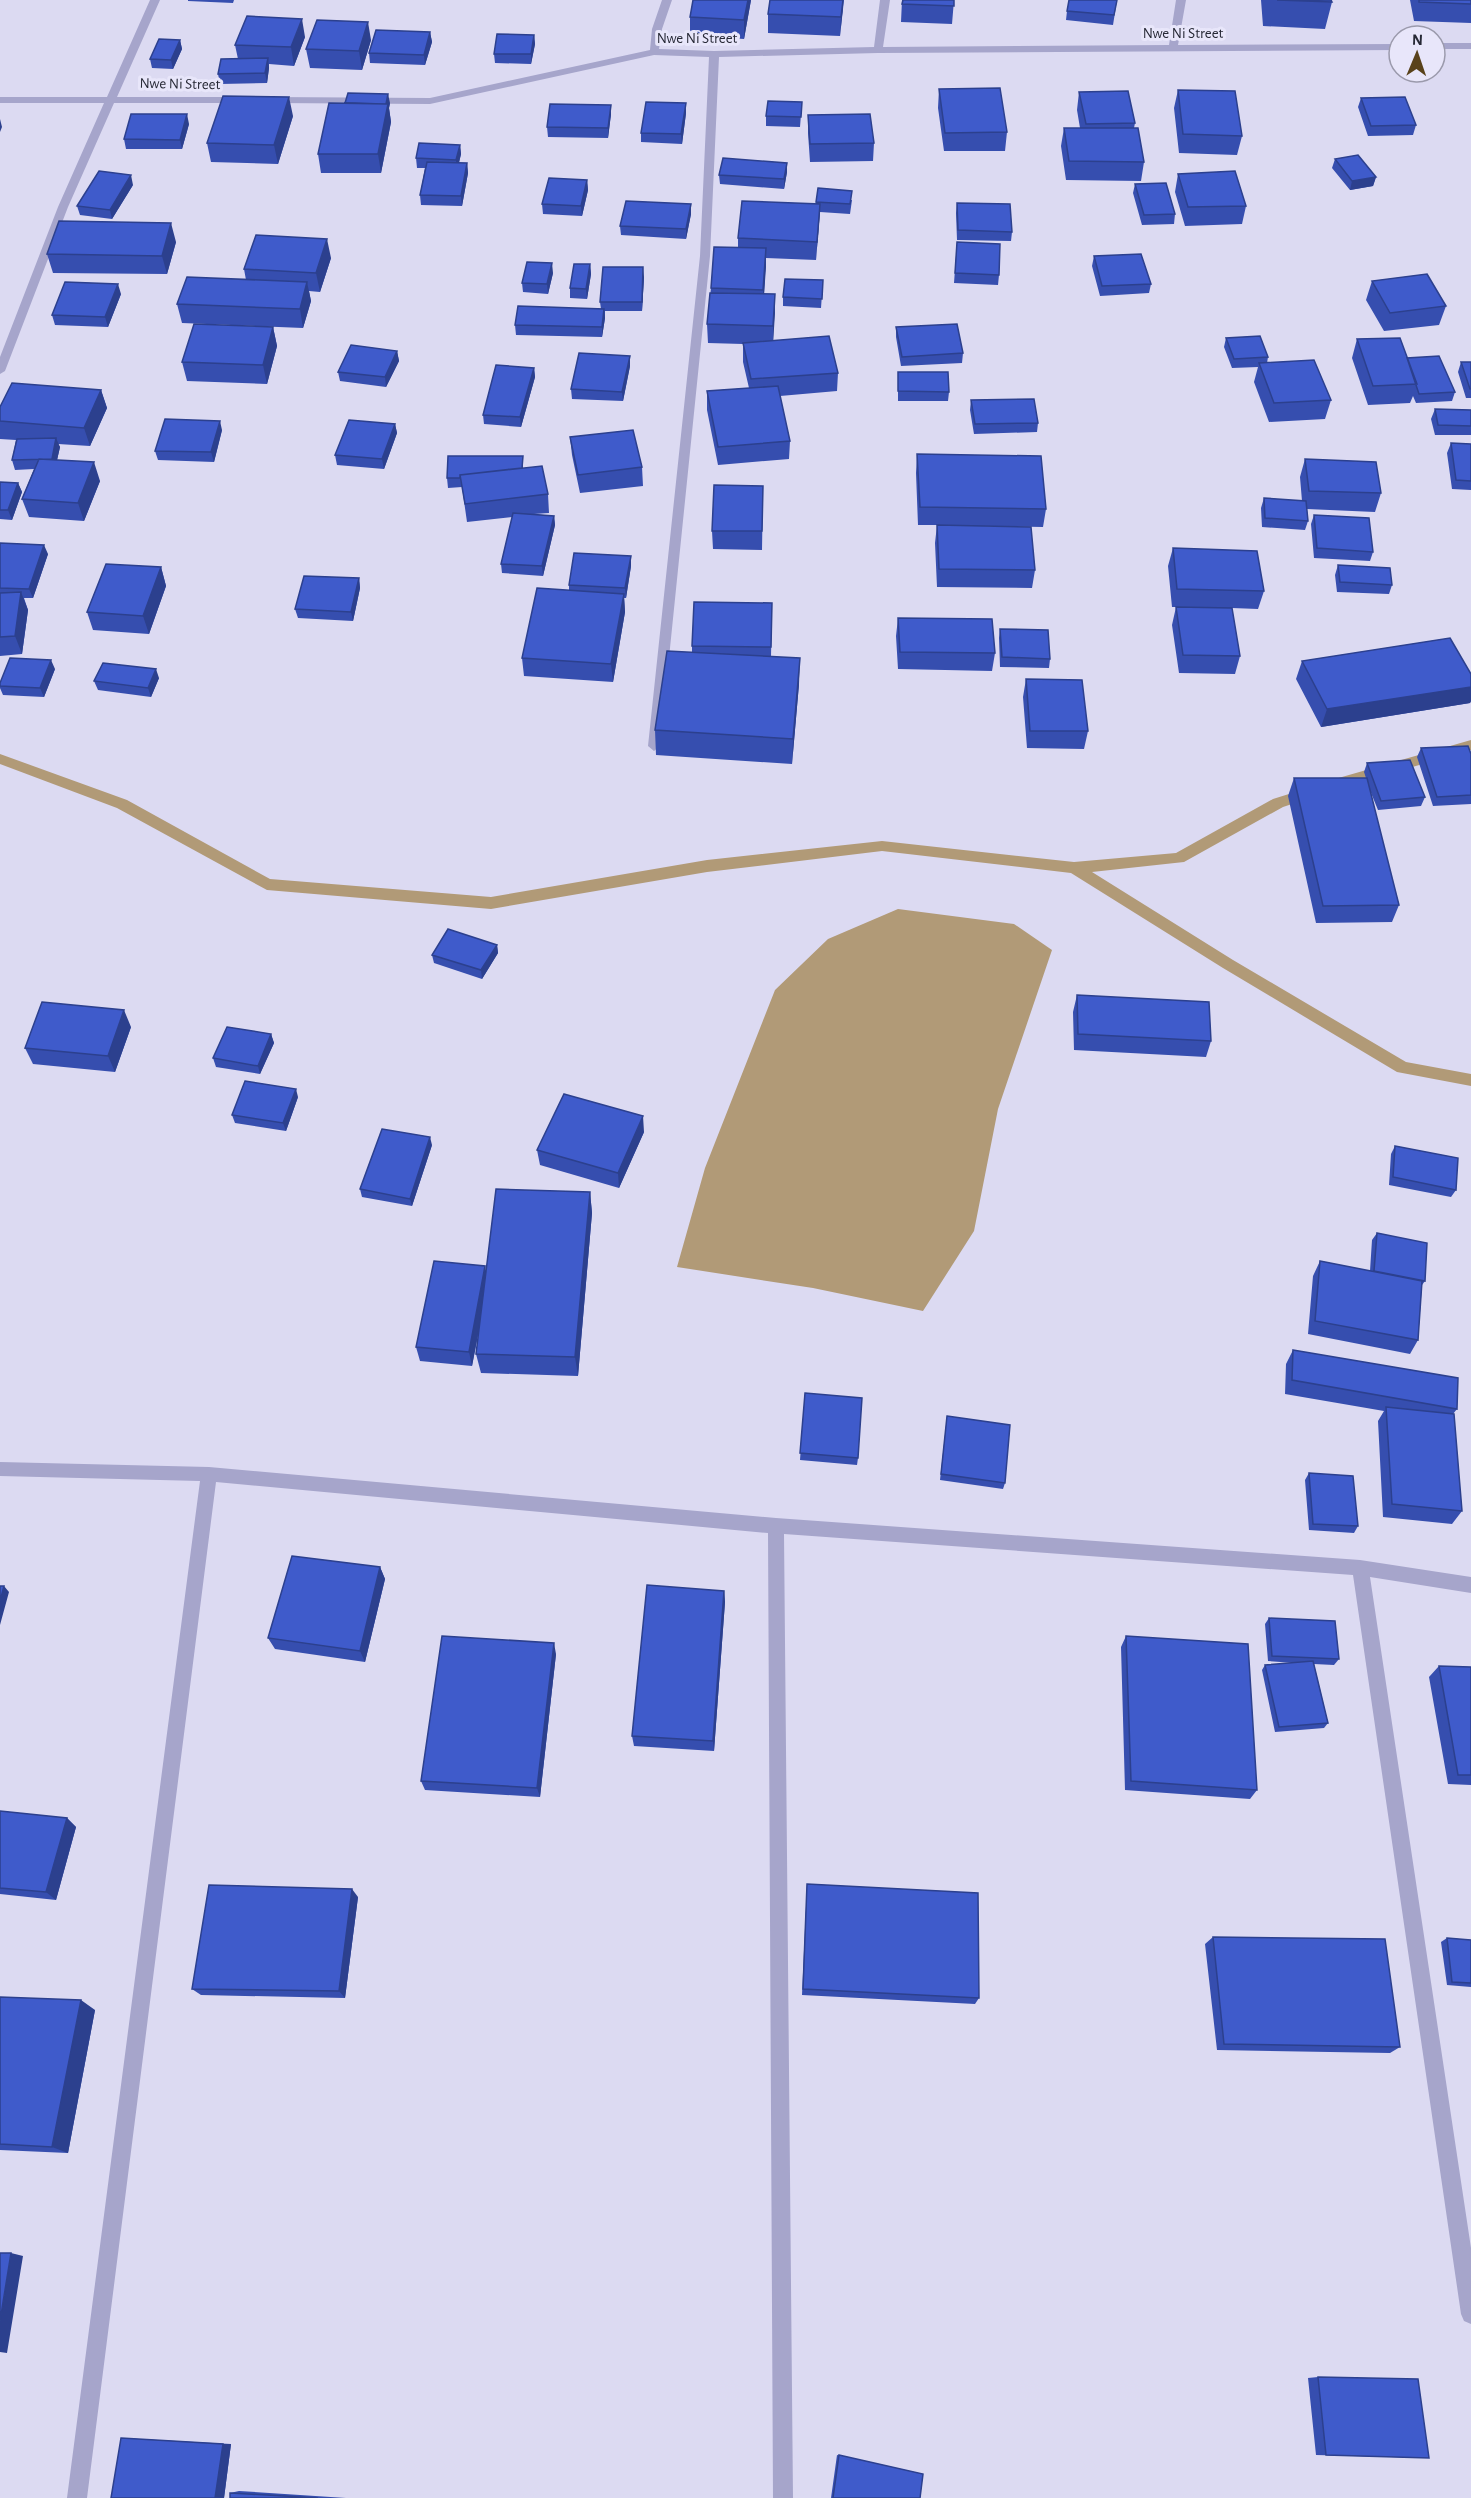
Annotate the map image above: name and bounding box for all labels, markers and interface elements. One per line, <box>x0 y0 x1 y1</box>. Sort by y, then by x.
north arrow <box>1387 24 1447 84</box>
street label: Nwe Ni Street <box>1143 26 1224 41</box>
street label: Nwe Ni Street <box>657 31 738 46</box>
text: N <box>1412 32 1423 48</box>
street label: Nwe Ni Street <box>140 76 221 92</box>

